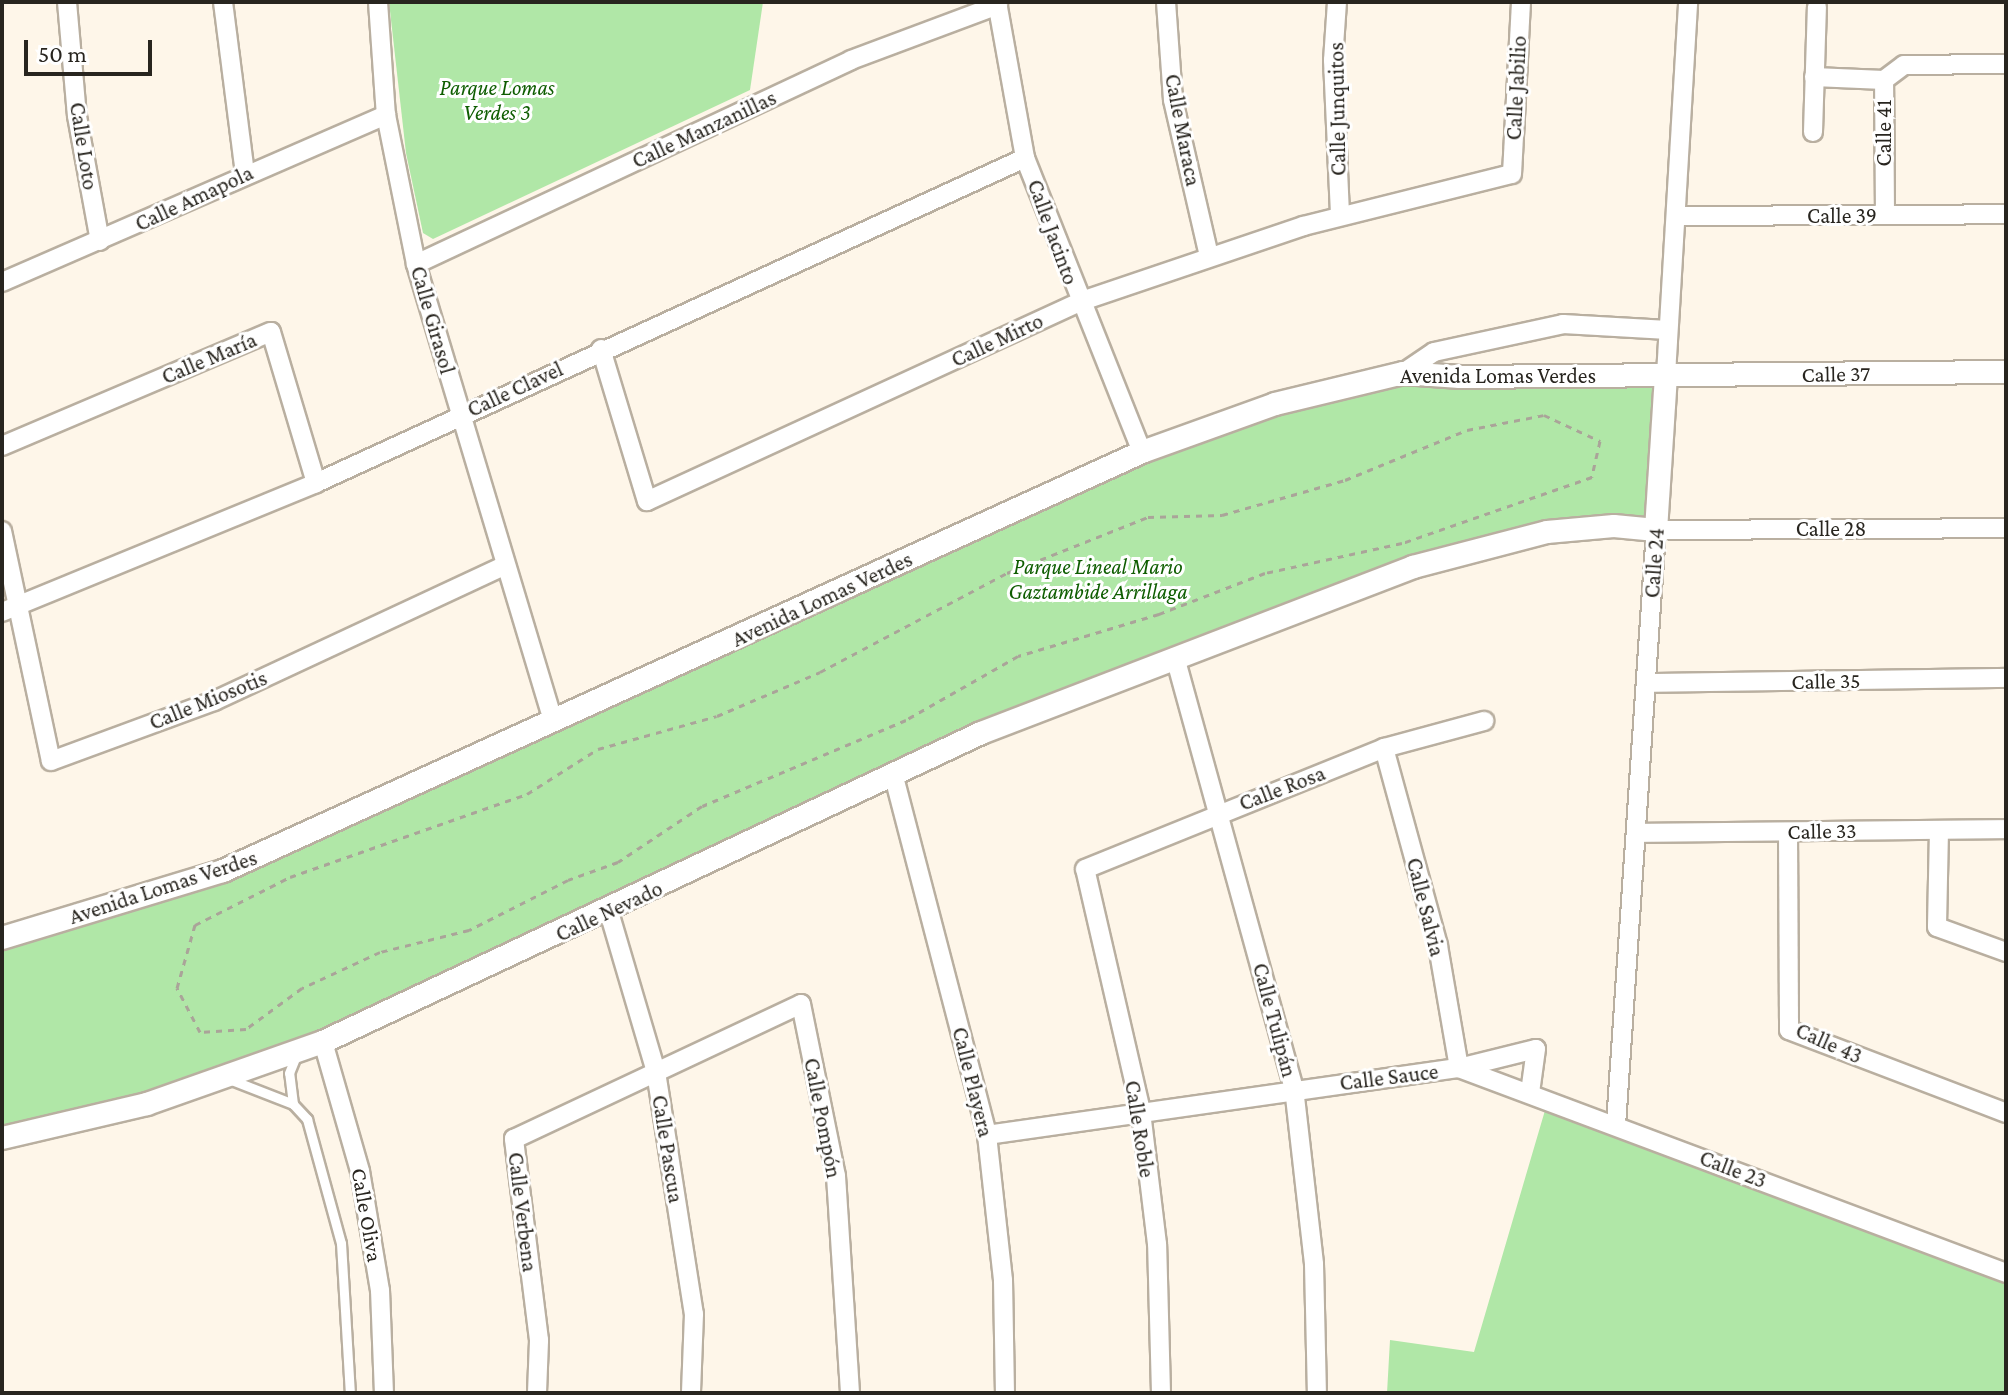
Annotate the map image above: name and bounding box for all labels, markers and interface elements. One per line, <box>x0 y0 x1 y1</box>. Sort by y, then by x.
scale bar <box>28 24 156 74</box>
street label: Calle Jabilio <box>1500 35 1532 141</box>
text: 50 m <box>38 40 87 67</box>
street label: Calle Junquitos <box>1323 42 1351 176</box>
street label: Calle Maraca <box>1159 72 1207 188</box>
park label: Parque Lomas Verdes 3 <box>439 74 555 126</box>
street label: Calle Manzanillas <box>628 84 780 174</box>
street label: Calle Loto <box>64 100 104 192</box>
street label: Calle 41 <box>1871 100 1897 166</box>
street label: Calle Amapola <box>131 159 257 237</box>
street label: Calle Jacinto <box>1022 176 1084 288</box>
street label: Calle 39 <box>1807 203 1877 229</box>
street label: Calle Girasol <box>405 263 461 377</box>
street label: Calle Mirto <box>947 307 1047 373</box>
street label: Calle María <box>158 326 260 390</box>
street label: Calle Clavel <box>463 355 567 423</box>
street label: Calle 37 <box>1801 360 1871 388</box>
street label: Avenida Lomas Verdes <box>1400 363 1596 389</box>
street label: Calle 28 <box>1796 516 1866 542</box>
street label: Calle 24 <box>1638 527 1670 599</box>
street label: Avenida Lomas Verdes <box>728 546 916 652</box>
park label: Parque Lineal Mario Gaztambide Arrillaga <box>1009 553 1187 604</box>
street label: Calle Miosotis <box>145 664 271 736</box>
street label: Calle 35 <box>1791 667 1861 695</box>
street label: Calle Rosa <box>1235 760 1329 816</box>
street label: Calle 33 <box>1787 817 1857 845</box>
street label: Avenida Lomas Verdes <box>66 844 260 930</box>
street label: Calle Salvia <box>1401 855 1451 959</box>
street label: Calle Nevado <box>551 875 667 947</box>
street label: Calle Tulipán <box>1247 960 1303 1080</box>
street label: Calle 43 <box>1792 1017 1866 1069</box>
street label: Calle Playera <box>947 1024 999 1140</box>
street label: Calle Pompón <box>798 1056 848 1180</box>
street label: Calle Sauce <box>1338 1058 1440 1096</box>
street label: Calle Roble <box>1119 1079 1161 1179</box>
street label: Calle Pascua <box>646 1093 690 1205</box>
street label: Calle 23 <box>1696 1144 1770 1194</box>
street label: Calle Verbena <box>503 1151 543 1273</box>
street label: Calle Oliva <box>346 1166 388 1264</box>

